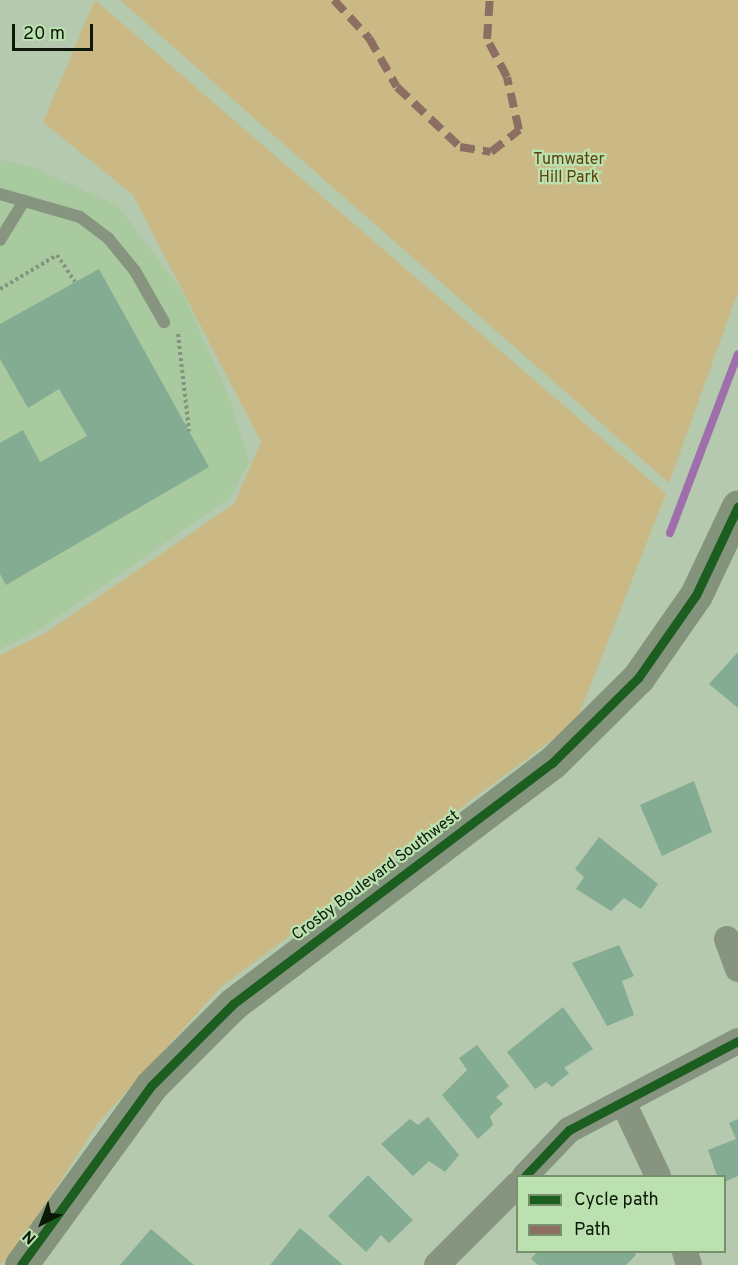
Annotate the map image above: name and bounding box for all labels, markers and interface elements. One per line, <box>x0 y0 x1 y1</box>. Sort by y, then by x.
scale bar <box>15 12 96 50</box>
text: 20 m <box>23 23 65 46</box>
park label: Tumwater Hill Park <box>533 150 605 188</box>
street label: Crosby Boulevard Southwest <box>289 807 463 945</box>
legend <box>516 1175 726 1253</box>
text: Cycle path <box>574 1189 659 1212</box>
north arrow <box>12 1193 72 1253</box>
text: Path <box>574 1219 611 1242</box>
text: N <box>19 1225 41 1248</box>

